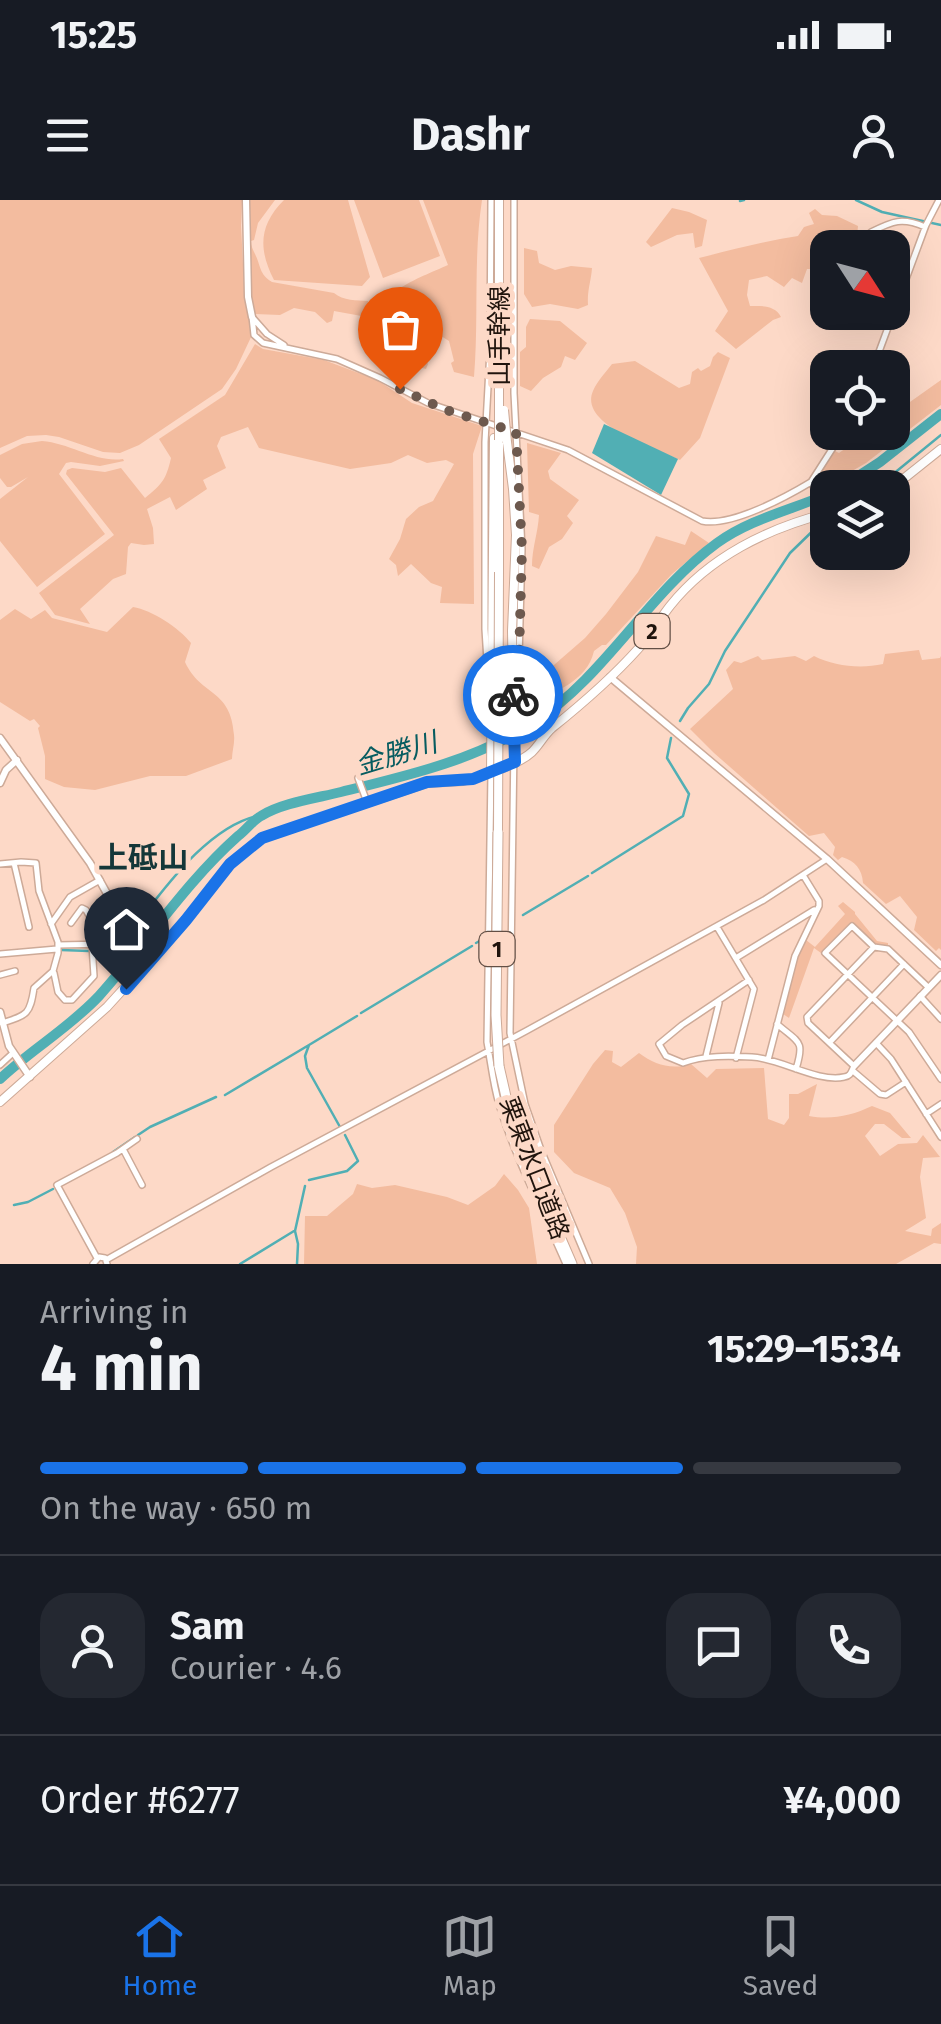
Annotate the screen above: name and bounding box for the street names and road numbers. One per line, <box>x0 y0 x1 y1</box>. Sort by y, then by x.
street label: 山手幹線 <box>485 286 515 386</box>
road number: 2 <box>634 614 670 648</box>
road number: 1 <box>480 932 514 966</box>
street label: 栗東水口道路 <box>493 1093 575 1244</box>

